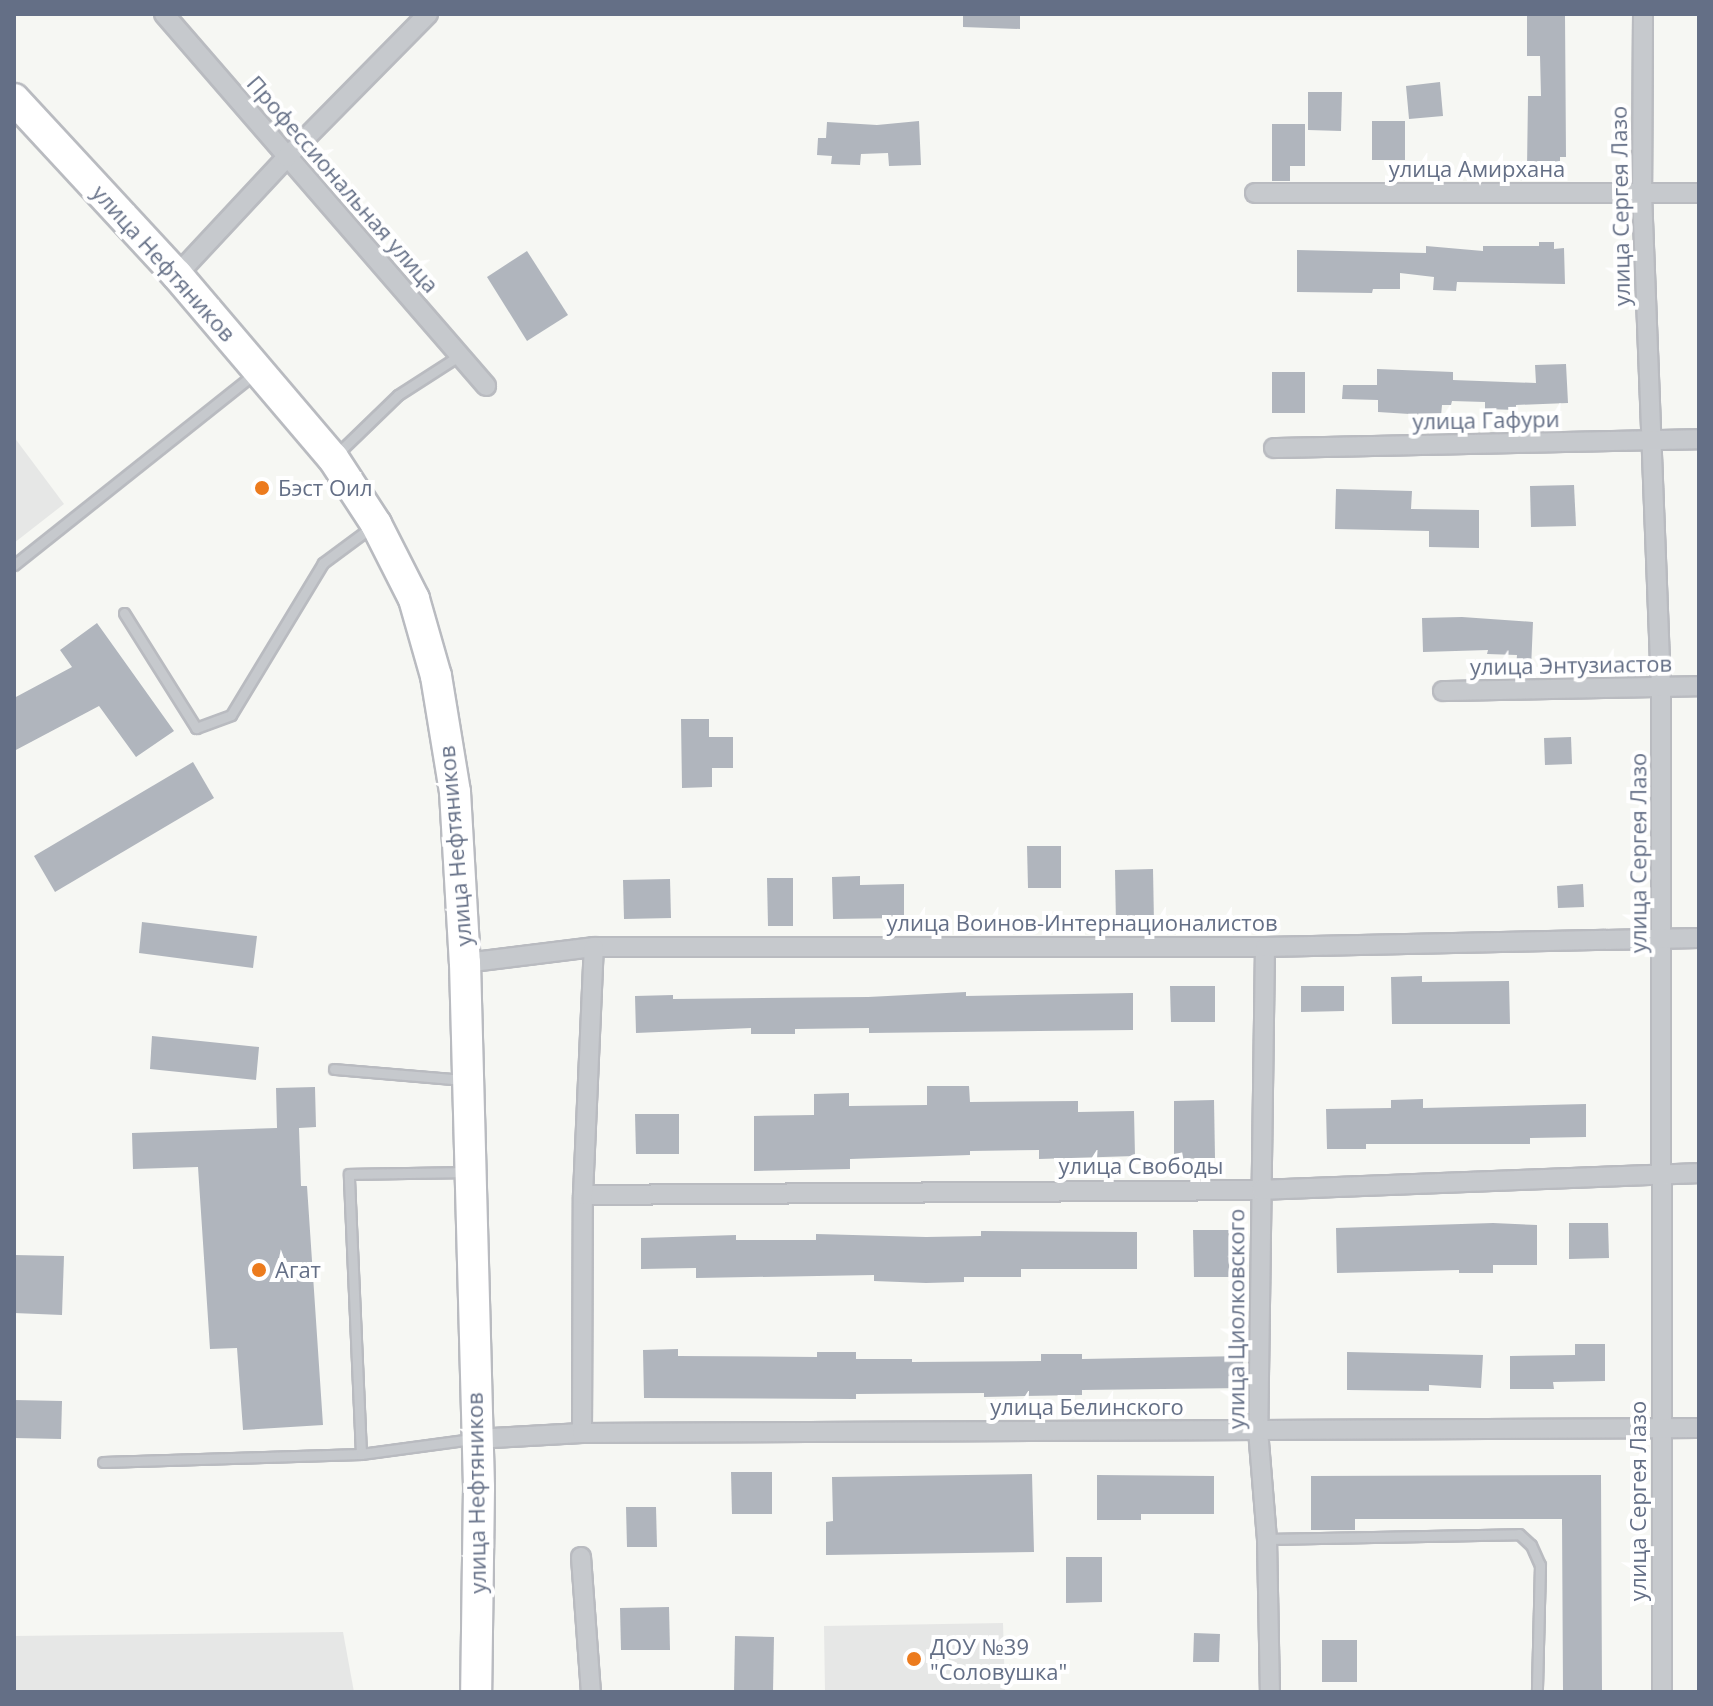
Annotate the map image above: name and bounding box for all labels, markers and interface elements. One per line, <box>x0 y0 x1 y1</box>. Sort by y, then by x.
street label: Профессиональная улица <box>242 70 444 298</box>
street label: улица Сергея Лазо <box>1605 106 1635 306</box>
street label: улица Амирхана <box>1389 156 1565 182</box>
street label: улица Нефтяников <box>87 179 241 347</box>
street label: улица Гафури <box>1412 406 1560 434</box>
place label: Бэст Оил <box>278 475 373 501</box>
marker: Бэст Оил <box>253 479 271 497</box>
street label: улица Энтузиастов <box>1470 650 1672 680</box>
street label: улица Нефтяников <box>433 745 477 947</box>
street label: улица Сергея Лазо <box>1625 753 1651 953</box>
street label: улица Воинов-Интернационалистов <box>886 910 1278 936</box>
street label: улица Свободы <box>1059 1153 1223 1179</box>
street label: улица Циолковского <box>1223 1209 1249 1429</box>
place label: Агат <box>275 1257 321 1283</box>
marker: Агат <box>250 1261 268 1279</box>
street label: улица Нефтяников <box>461 1392 491 1594</box>
street label: улица Белинского <box>990 1394 1184 1420</box>
street label: улица Сергея Лазо <box>1625 1401 1651 1601</box>
place label: ДОУ №39 "Соловушка" <box>930 1633 1067 1684</box>
marker: ДОУ №39 "Соловушка" <box>905 1650 923 1668</box>

